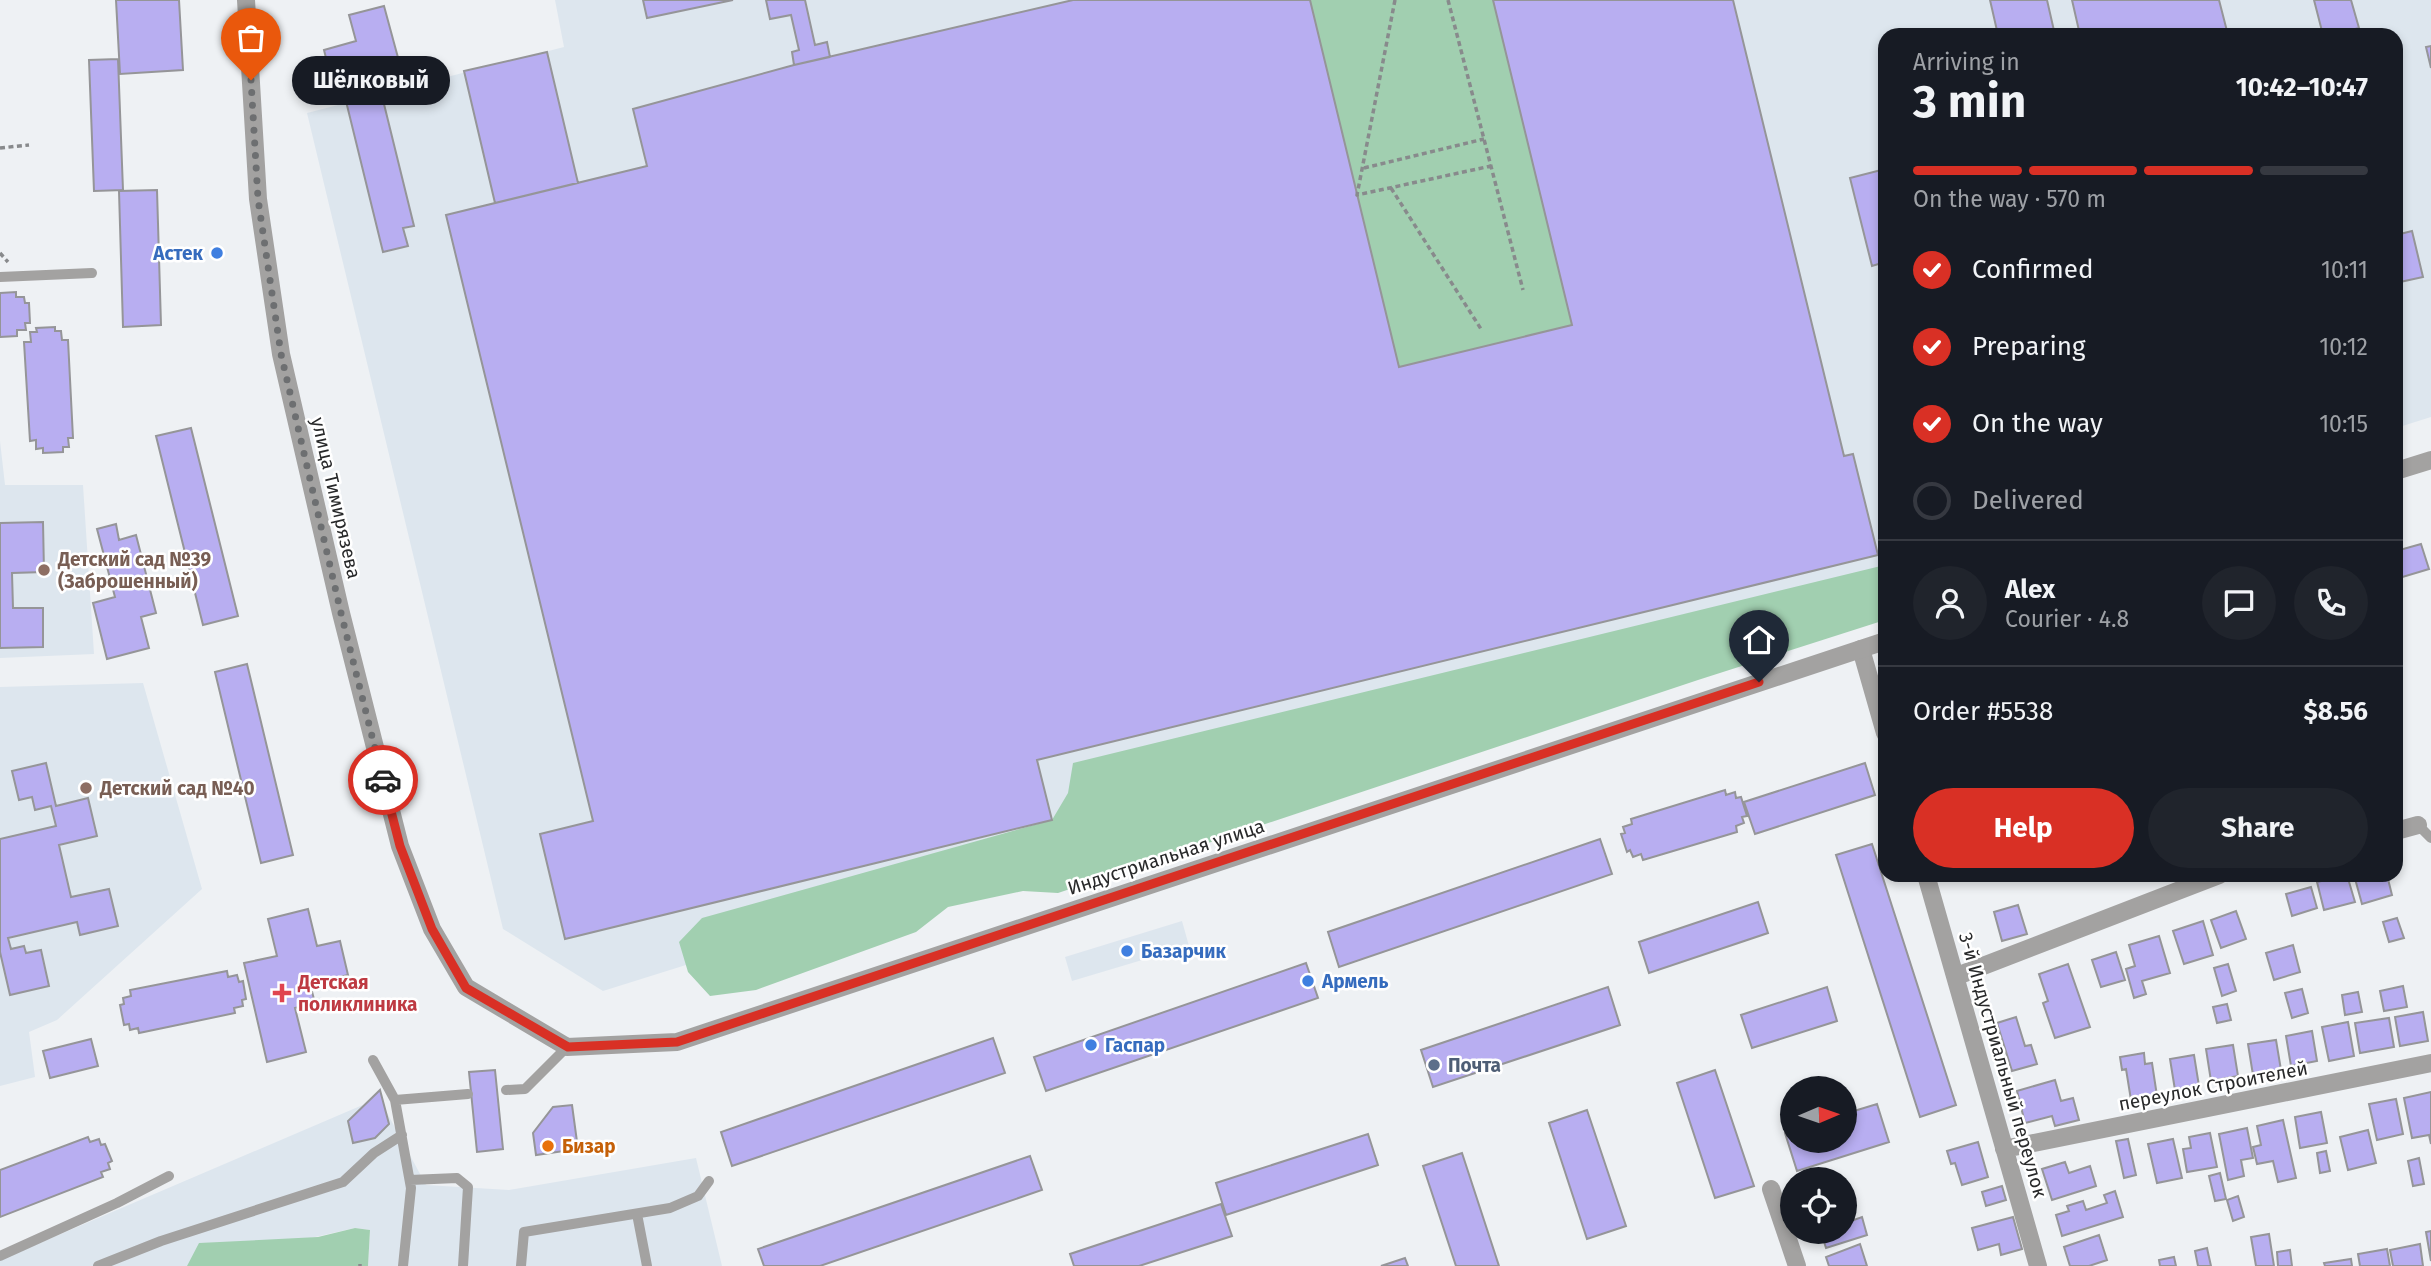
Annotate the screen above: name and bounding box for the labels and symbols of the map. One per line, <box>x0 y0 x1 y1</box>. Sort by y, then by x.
pin <box>221 8 281 80</box>
callout: Шёлковый <box>293 56 450 104</box>
place label: Астек <box>152 242 204 265</box>
marker: Астек <box>209 245 225 261</box>
street label: улица Тимирязева <box>306 415 366 581</box>
place label: Детский сад №39 (Заброшенный) <box>57 548 212 593</box>
marker: Детский сад №39 (Заброшенный) <box>36 562 52 578</box>
pin <box>1729 610 1789 682</box>
courier <box>348 745 418 815</box>
place label: Детский сад №40 <box>99 777 255 800</box>
marker: Детский сад №40 <box>78 780 94 796</box>
street label: Индустриальная улица <box>1065 814 1267 900</box>
street label: 3-й Индустриальный переулок <box>1954 930 2052 1200</box>
place label: Базарчик <box>1141 940 1226 963</box>
marker: Базарчик <box>1119 943 1135 959</box>
place label: Армель <box>1321 970 1388 993</box>
place label: Детская поликлиника <box>297 971 417 1016</box>
marker: Армель <box>1300 973 1316 989</box>
marker: Детская поликлиника <box>272 983 292 1003</box>
place label: Гаспар <box>1105 1034 1165 1057</box>
marker: Гаспар <box>1083 1037 1099 1053</box>
place label: Почта <box>1448 1054 1501 1077</box>
street label: переулок Строителей <box>2116 1056 2310 1116</box>
marker: Почта <box>1426 1057 1442 1073</box>
north arrow <box>1780 1076 1857 1153</box>
place label: Бизар <box>562 1135 616 1158</box>
marker: Бизар <box>540 1138 556 1154</box>

